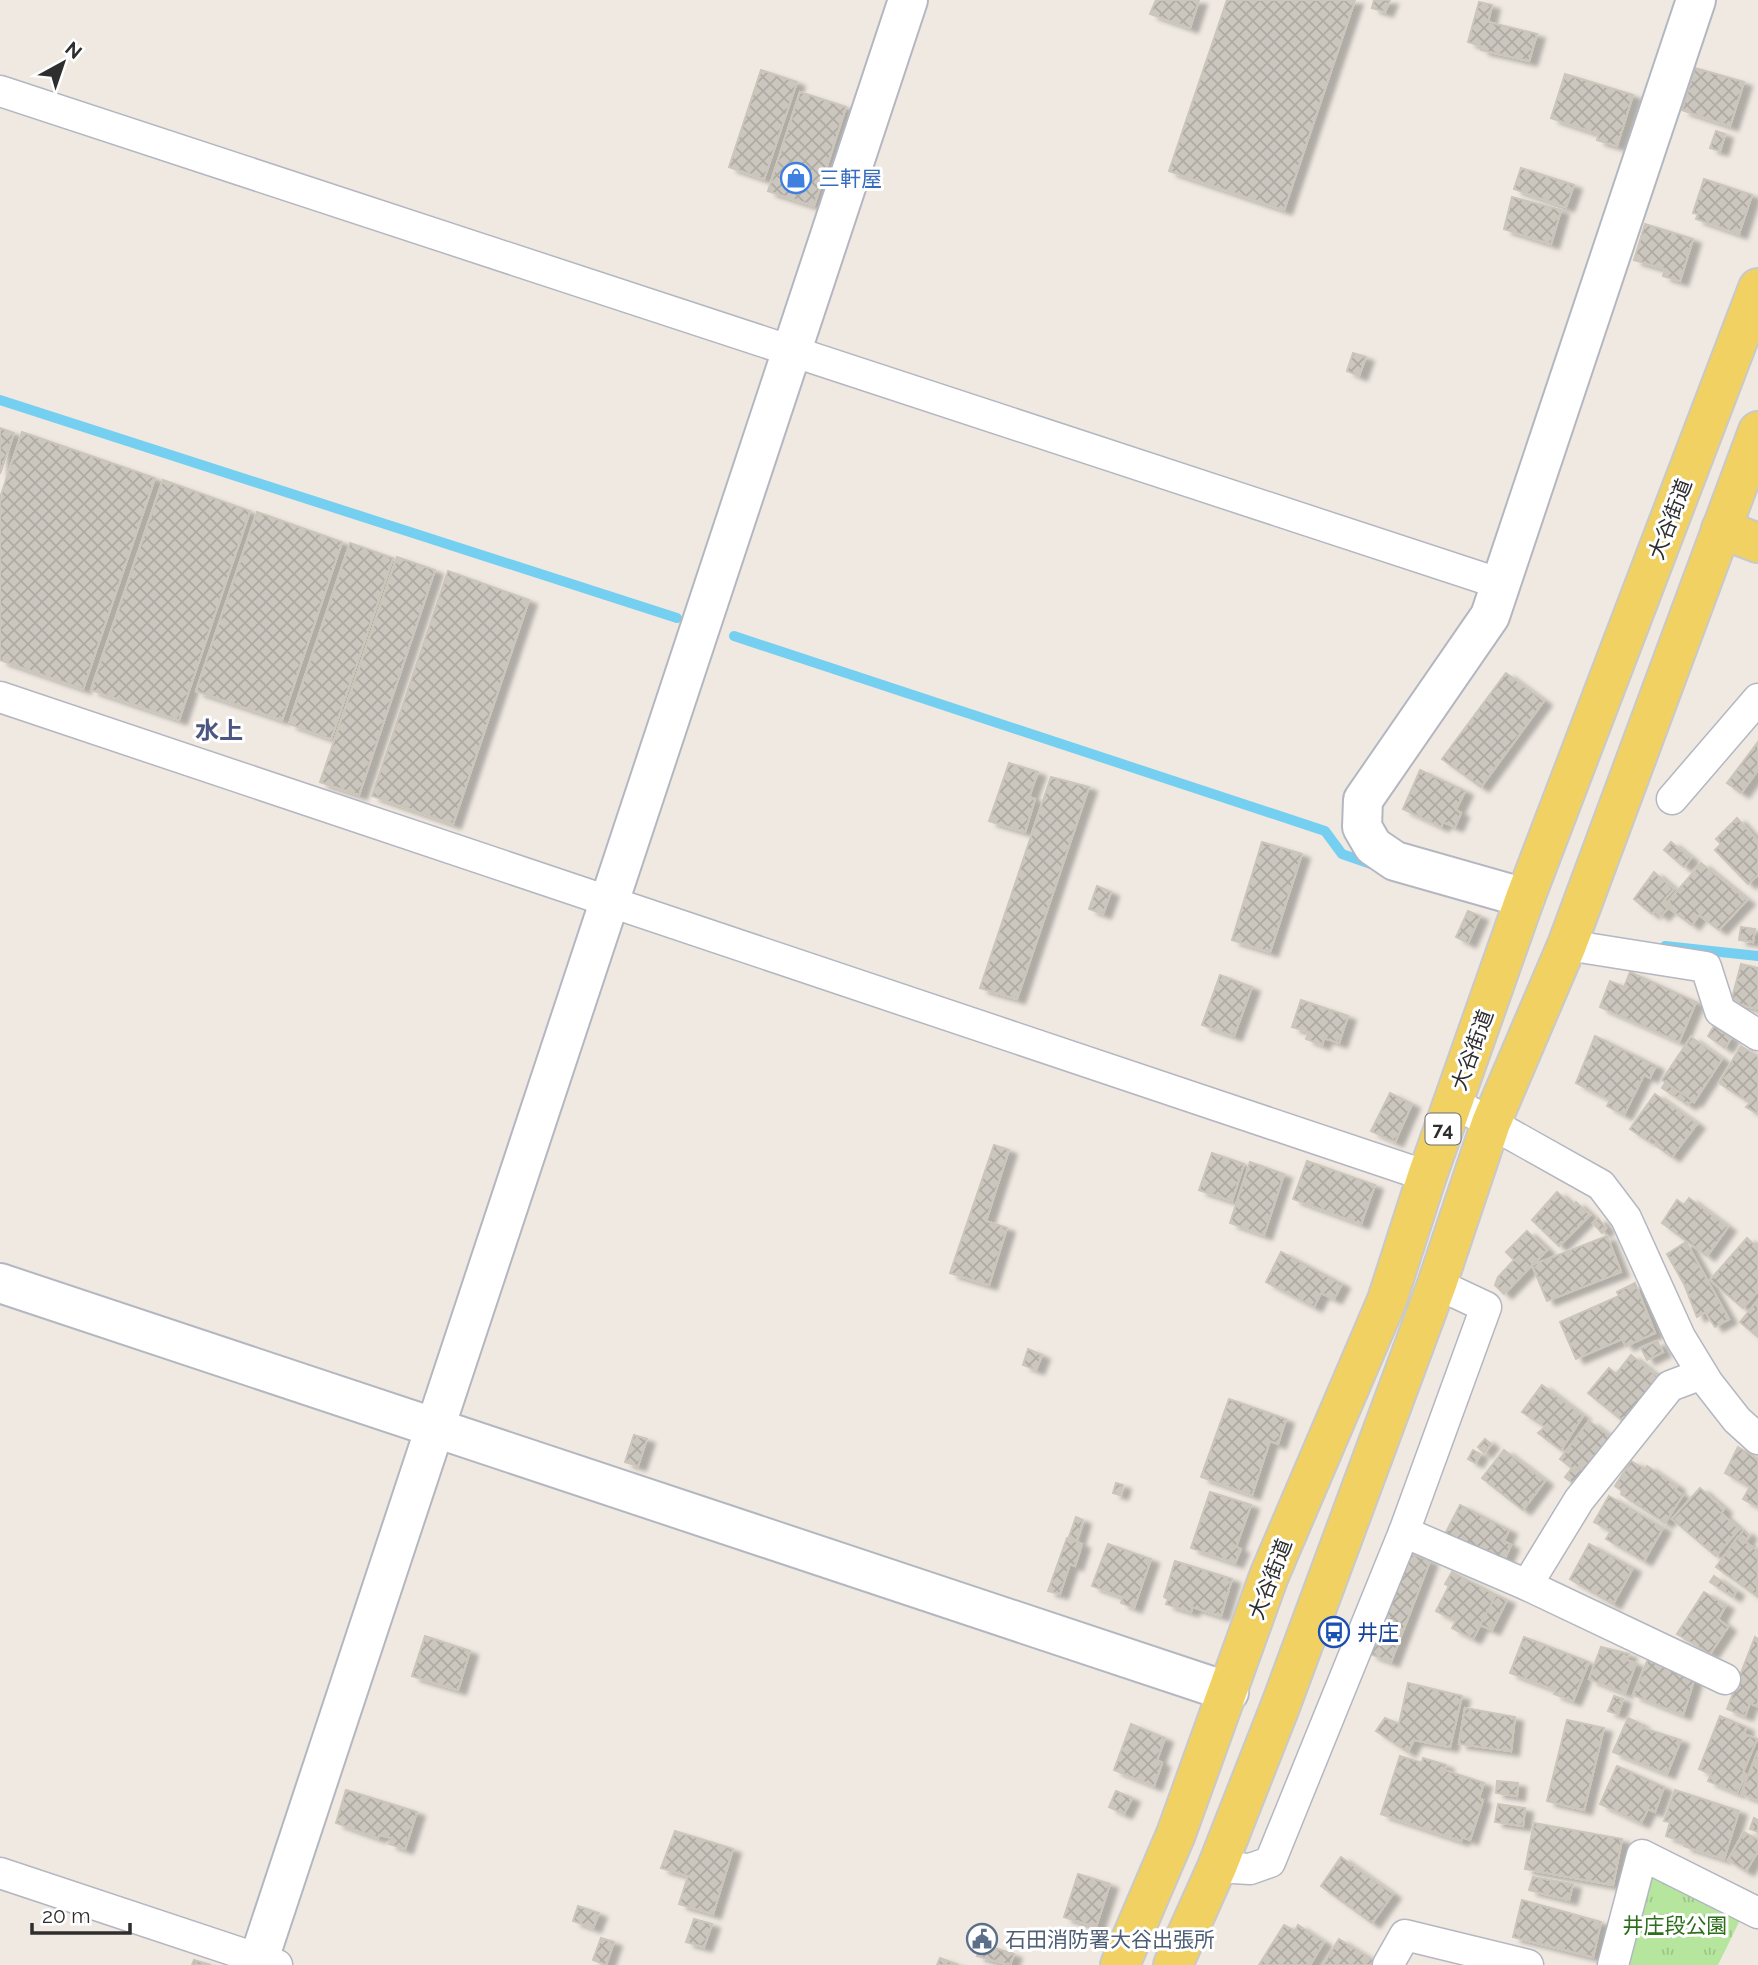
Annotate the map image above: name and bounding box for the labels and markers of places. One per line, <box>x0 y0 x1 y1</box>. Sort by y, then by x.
shop icon: 三軒屋 <box>779 161 813 195</box>
place label: 三軒屋 <box>819 166 882 191</box>
bus stop icon: 井庄 <box>1317 1615 1351 1649</box>
place label: 井庄 <box>1357 1620 1399 1645</box>
public building icon: 石田消防署大谷出張所 <box>965 1922 999 1956</box>
place label: 石田消防署大谷出張所 <box>1005 1927 1215 1952</box>

